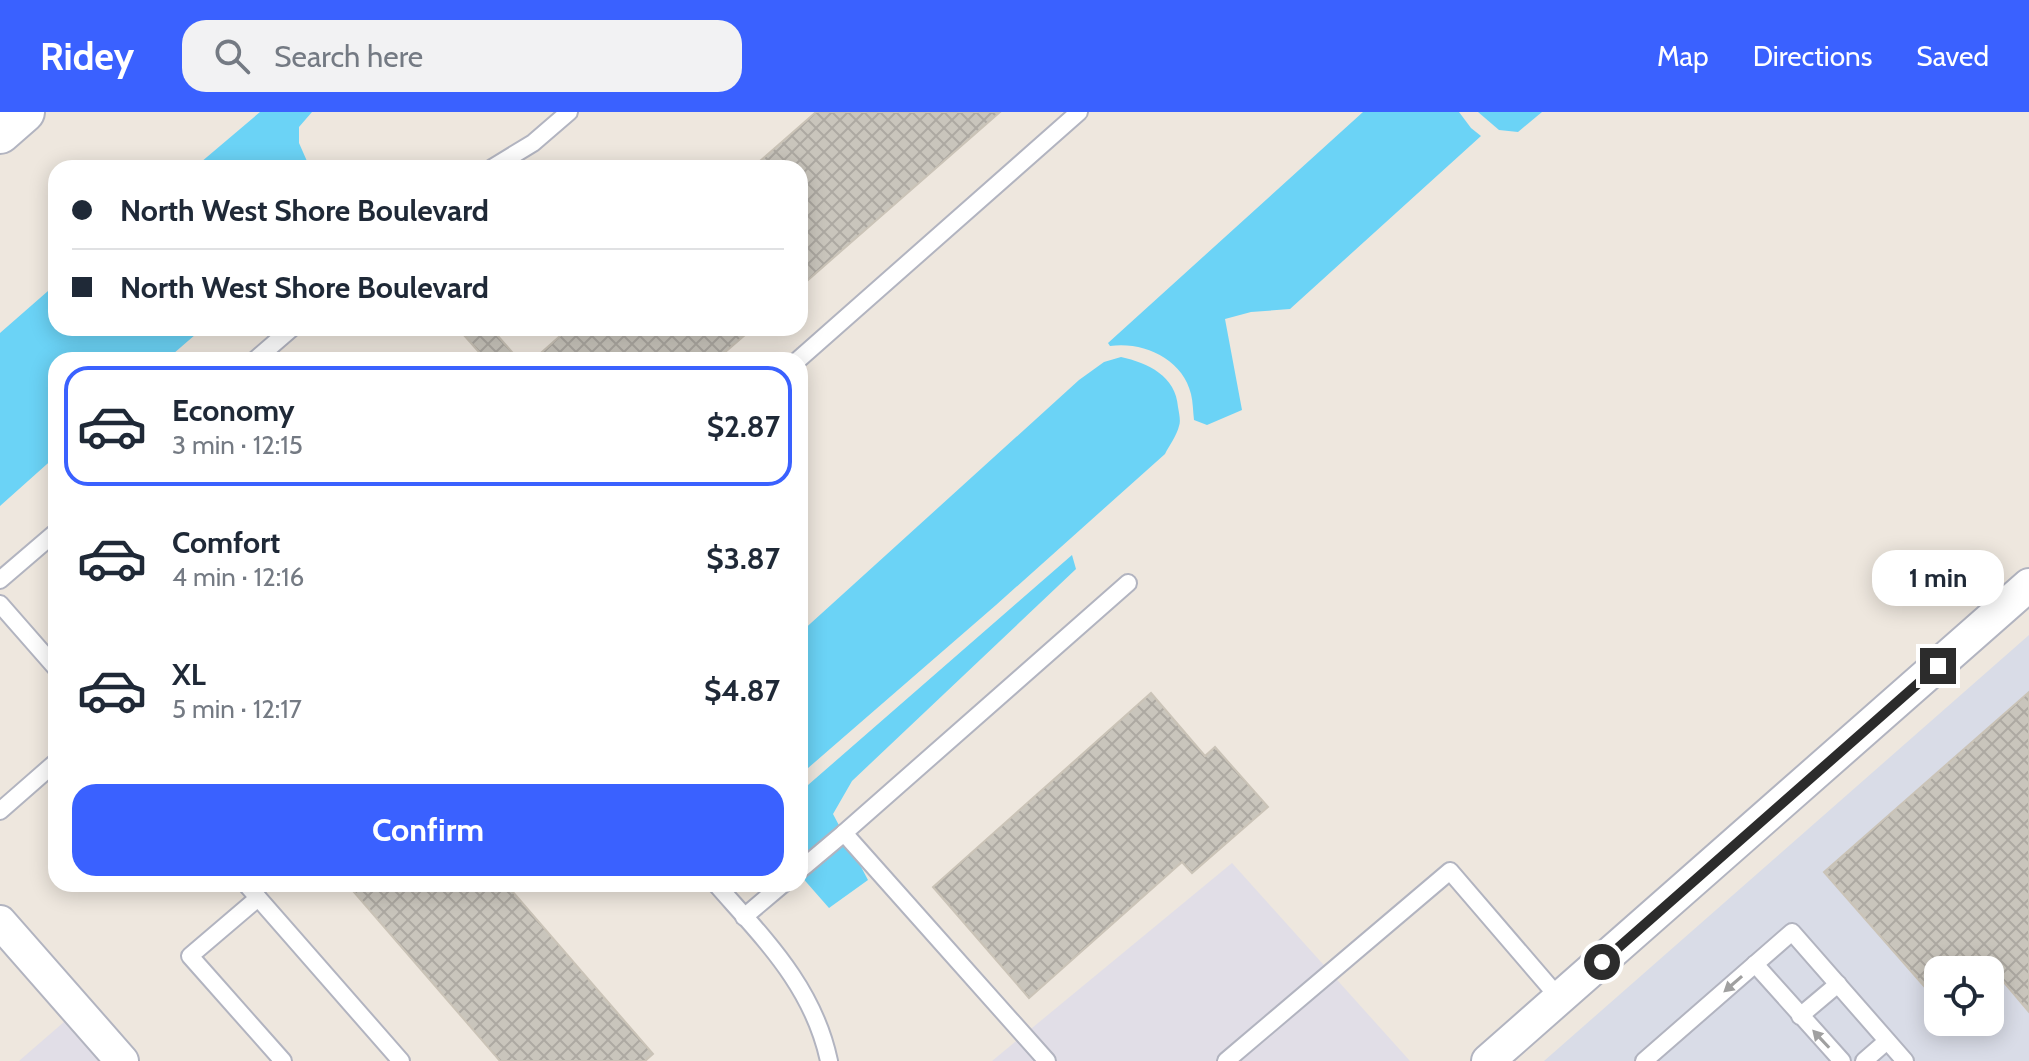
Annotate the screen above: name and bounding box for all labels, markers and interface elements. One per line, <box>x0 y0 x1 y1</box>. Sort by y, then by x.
search box <box>182 20 742 92</box>
text: Ridey <box>40 33 134 80</box>
icon: search <box>210 34 254 78</box>
text: Search here <box>274 38 423 75</box>
text: Map <box>1657 39 1709 73</box>
text: Directions <box>1753 39 1872 73</box>
text: Saved <box>1916 39 1989 73</box>
text: North West Shore Boulevard <box>120 192 489 229</box>
text: North West Shore Boulevard <box>120 269 489 306</box>
icon: car <box>76 390 148 462</box>
text: Economy <box>172 392 295 429</box>
text: $2.87 <box>707 408 780 445</box>
text: 3 min · 12:15 <box>172 429 303 461</box>
icon: car <box>76 522 148 594</box>
text: Comfort <box>172 524 280 561</box>
text: $3.87 <box>706 540 780 577</box>
callout: 1 min <box>1872 550 2004 606</box>
text: 4 min · 12:16 <box>172 561 304 593</box>
text: 1 min <box>1909 562 1967 594</box>
route end <box>1920 648 1956 684</box>
icon: car <box>76 654 148 726</box>
text: XL <box>172 656 206 693</box>
text: $4.87 <box>704 672 780 709</box>
text: 5 min · 12:17 <box>172 693 302 725</box>
button: Confirm <box>72 784 784 876</box>
route start <box>1584 944 1620 980</box>
map controls <box>1924 956 2004 1036</box>
button: locate <box>1924 956 2004 1036</box>
one-way arrow <box>1724 974 1743 992</box>
one-way arrow <box>1812 1029 1830 1048</box>

